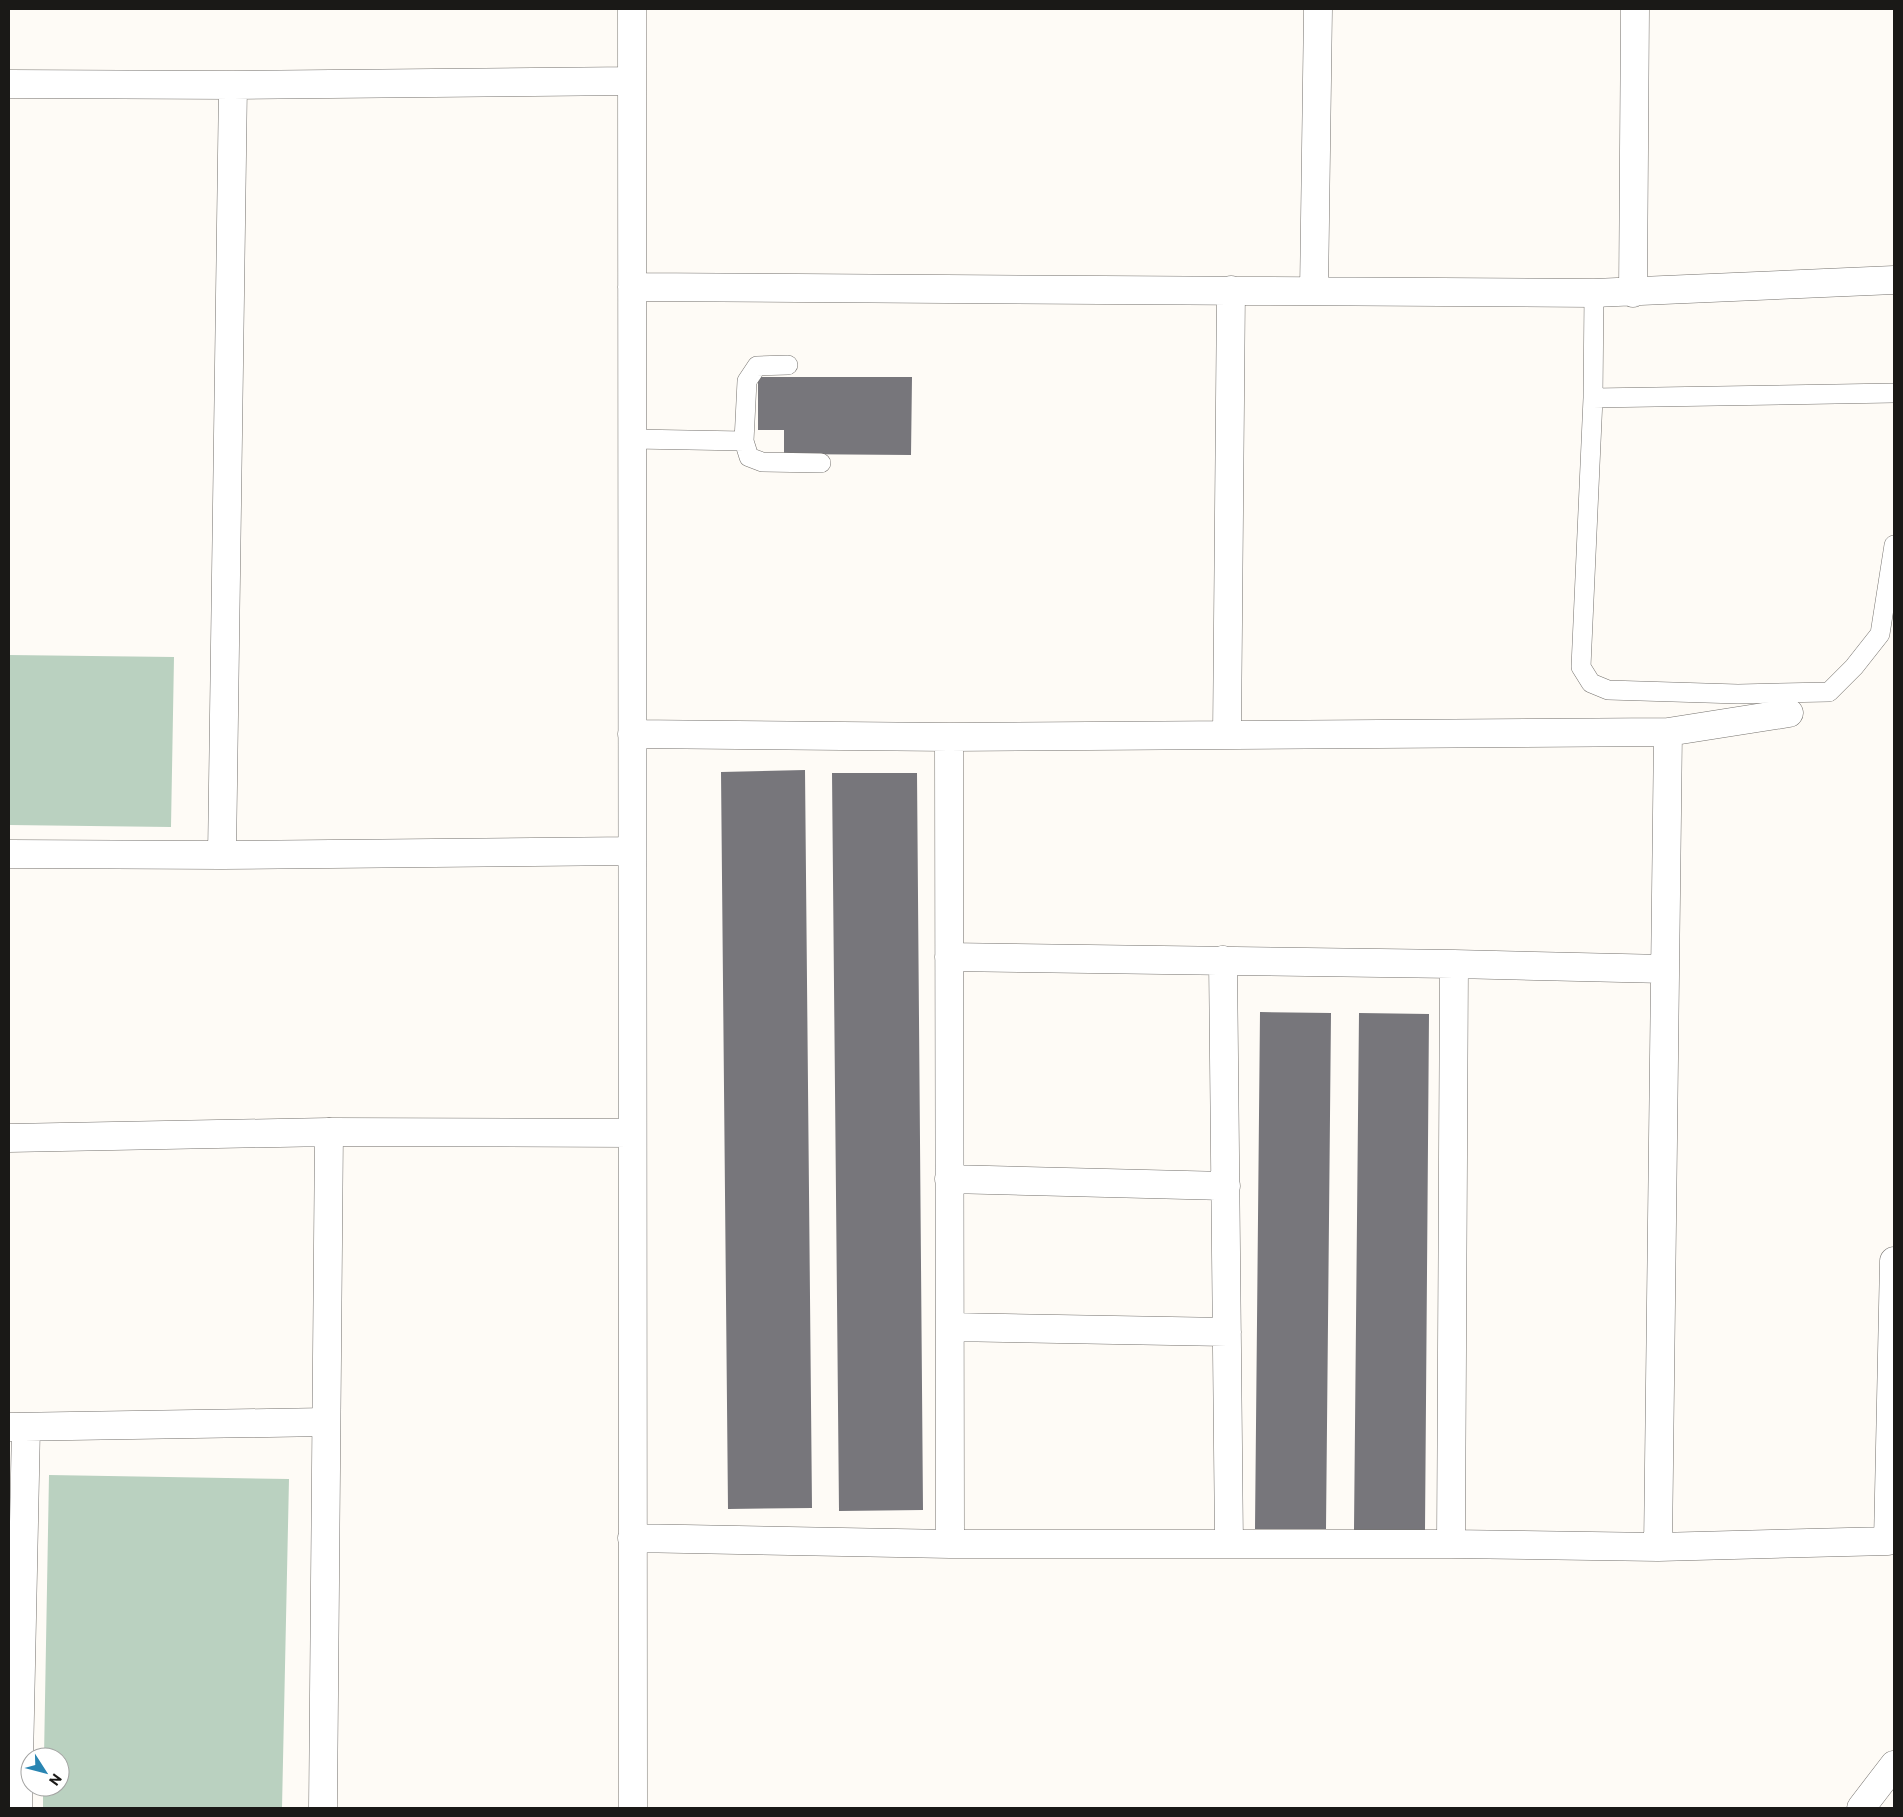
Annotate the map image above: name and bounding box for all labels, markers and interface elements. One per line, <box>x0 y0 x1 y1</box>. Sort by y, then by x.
north arrow <box>20 1747 70 1797</box>
text: N <box>46 1771 66 1789</box>

